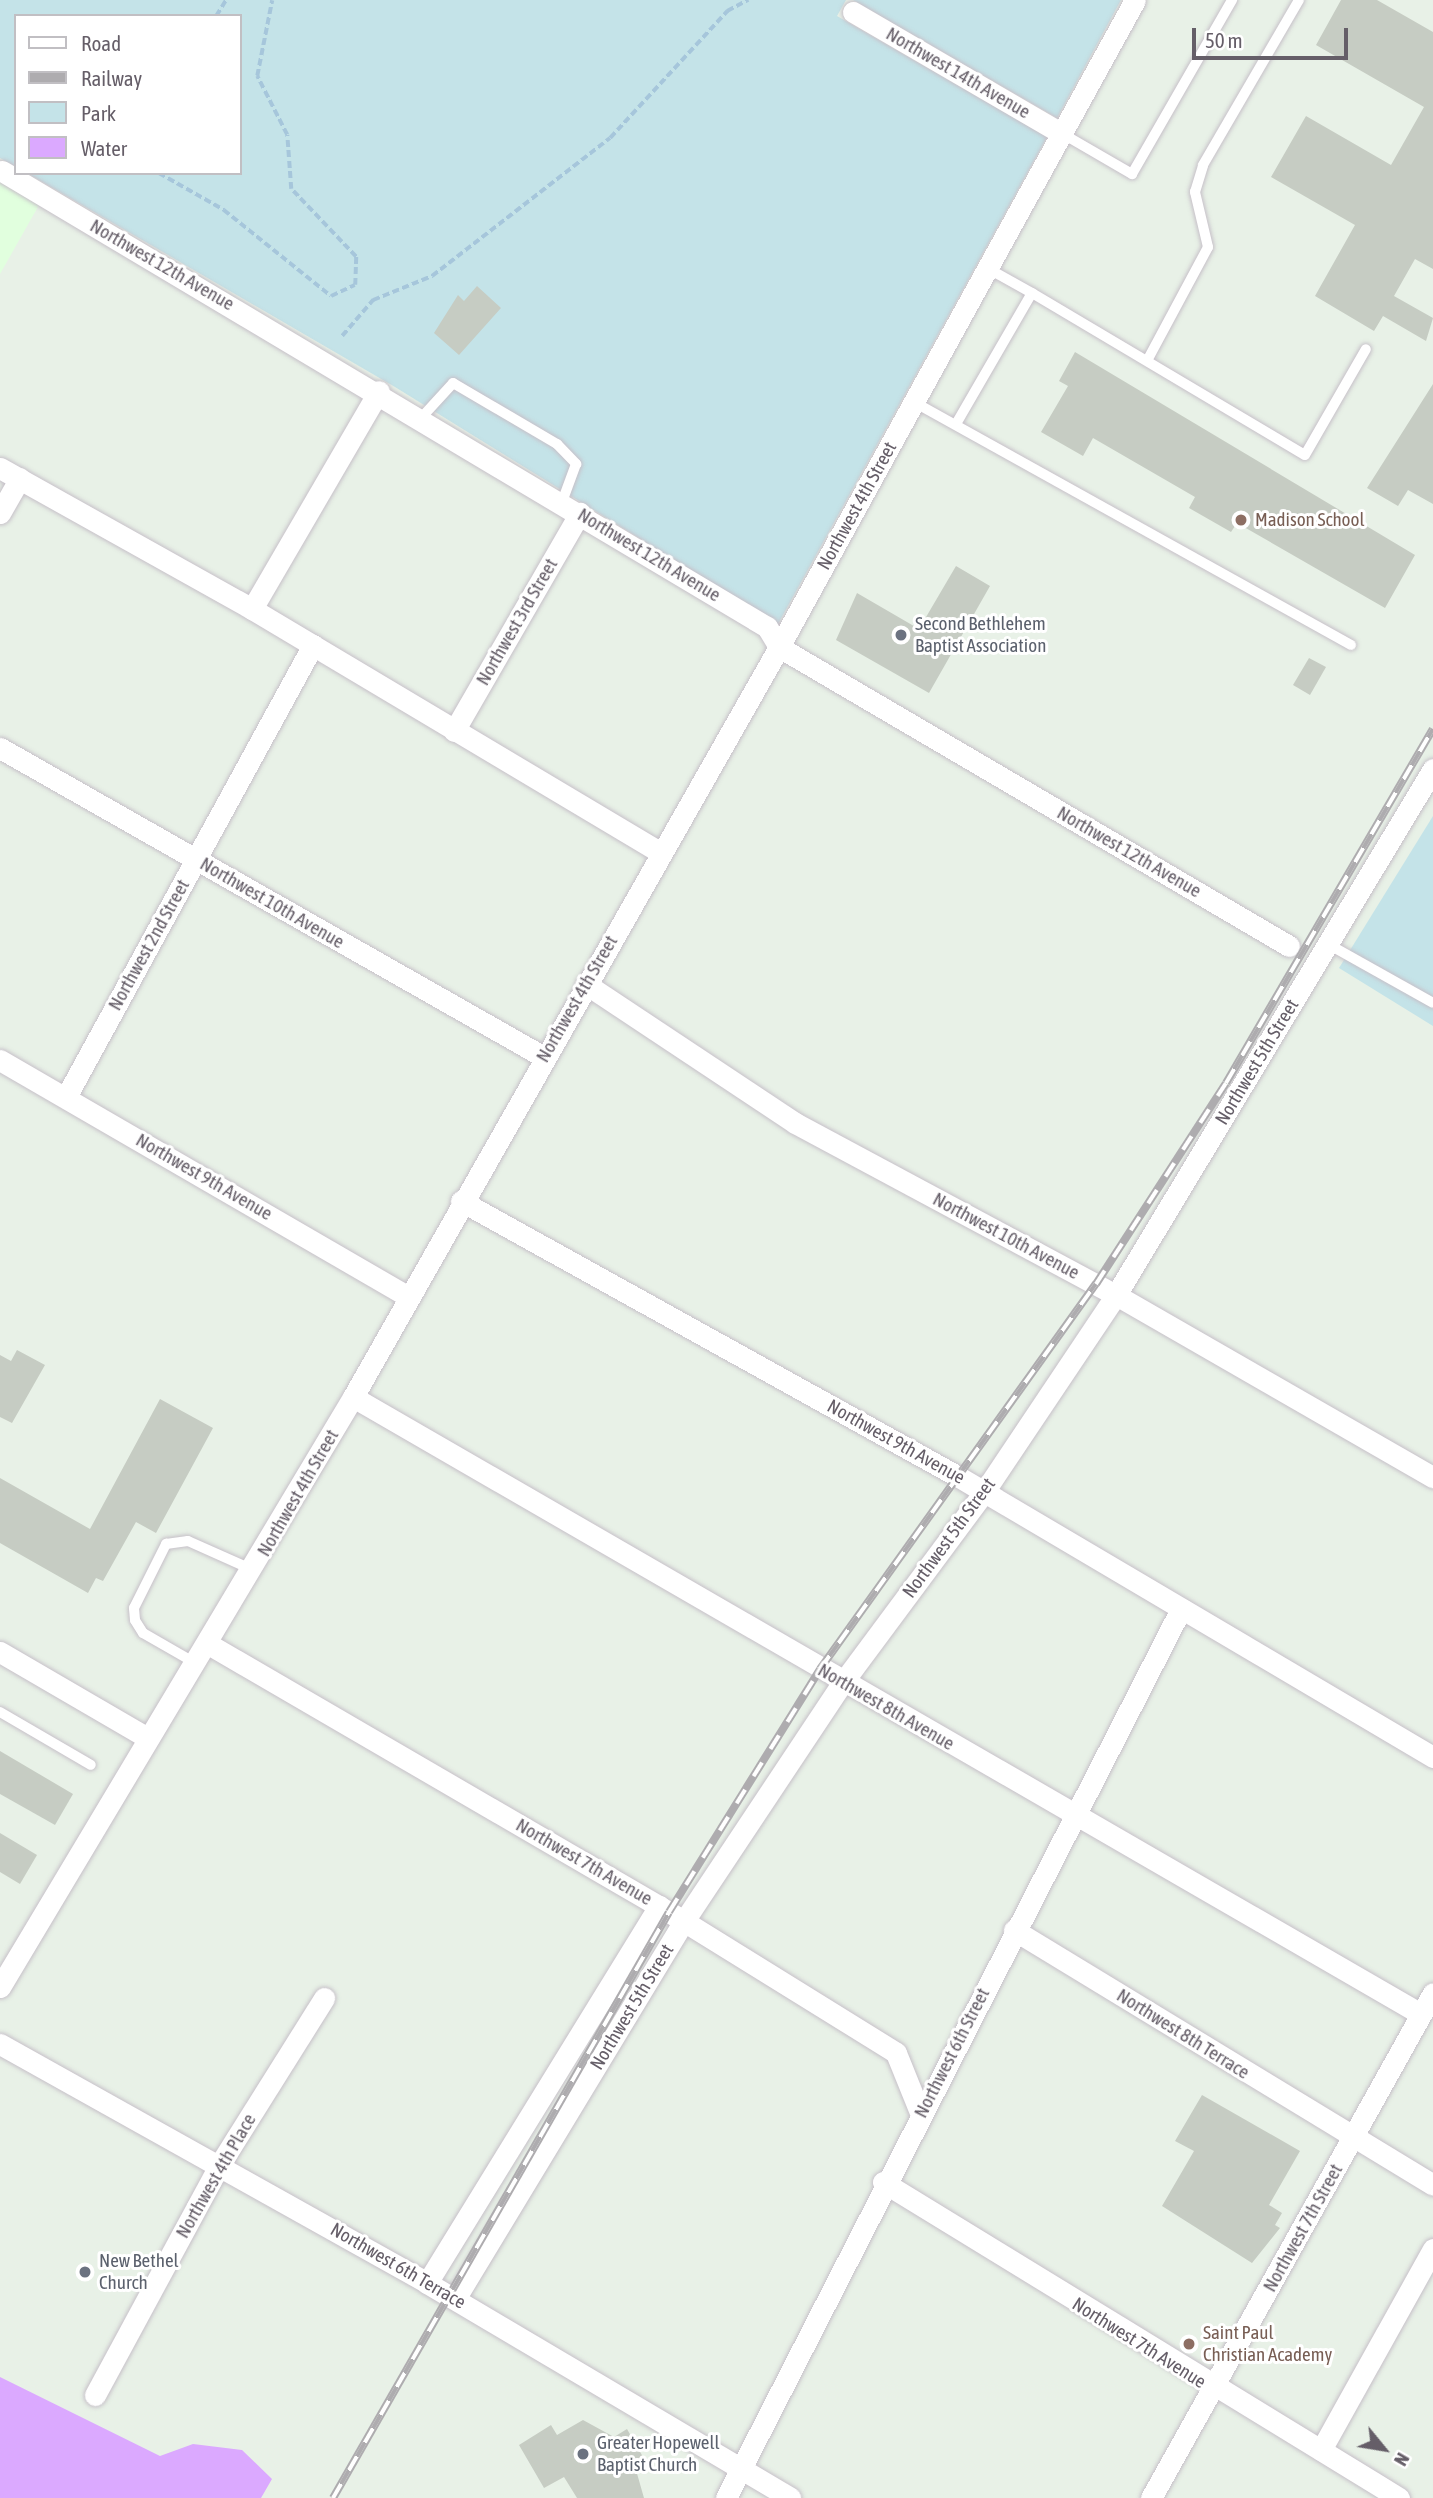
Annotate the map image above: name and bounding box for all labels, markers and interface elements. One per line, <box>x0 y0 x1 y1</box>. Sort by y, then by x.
legend <box>14 14 242 175</box>
scale bar <box>1195 14 1351 58</box>
street label: Northwest 14th Avenue <box>882 22 1034 124</box>
text: 50 m <box>1205 28 1243 52</box>
text: Road <box>81 31 121 55</box>
text: Railway <box>81 66 142 90</box>
text: Park <box>81 101 116 125</box>
text: Water <box>81 136 127 160</box>
street label: Northwest 12th Avenue <box>86 214 238 316</box>
street label: Northwest 4th Street <box>812 438 902 574</box>
street label: Northwest 12th Avenue <box>573 503 725 607</box>
place label: Madison School <box>1255 509 1365 531</box>
marker: Madison School <box>1233 512 1249 528</box>
street label: Northwest 3rd Street <box>471 555 563 689</box>
place label: Second Bethlehem Baptist Association <box>915 613 1046 657</box>
marker: Second Bethlehem Baptist Association <box>893 627 909 643</box>
street label: Northwest 12th Avenue <box>1053 801 1205 903</box>
street label: Northwest 10th Avenue <box>196 852 348 954</box>
street label: Northwest 2nd Street <box>104 876 194 1014</box>
street label: Northwest 4th Street <box>531 932 623 1066</box>
street label: Northwest 5th Street <box>1210 995 1304 1129</box>
street label: Northwest 9th Avenue <box>132 1129 276 1225</box>
street label: Northwest 10th Avenue <box>929 1188 1083 1284</box>
street label: Northwest 9th Avenue <box>823 1395 969 1489</box>
street label: Northwest 4th Street <box>252 1426 344 1560</box>
street label: Northwest 5th Street <box>898 1474 1000 1602</box>
street label: Northwest 8th Avenue <box>814 1659 958 1755</box>
street label: Northwest 7th Avenue <box>512 1814 656 1910</box>
street label: Northwest 5th Street <box>585 1940 679 2074</box>
street label: Northwest 6th Street <box>909 1984 995 2122</box>
street label: Northwest 8th Terrace <box>1112 1984 1254 2084</box>
street label: Northwest 4th Place <box>171 2110 261 2242</box>
street label: Northwest 7th Street <box>1258 2160 1348 2296</box>
street label: Northwest 6th Terrace <box>326 2218 470 2314</box>
place label: New Bethel Church <box>99 2250 179 2294</box>
marker: New Bethel Church <box>77 2264 93 2280</box>
street label: Northwest 7th Avenue <box>1068 2293 1210 2393</box>
place label: Saint Paul Christian Academy <box>1203 2322 1332 2366</box>
marker: Saint Paul Christian Academy <box>1181 2336 1197 2352</box>
north arrow <box>1349 2414 1419 2484</box>
place label: Greater Hopewell Baptist Church <box>597 2432 720 2476</box>
marker: Greater Hopewell Baptist Church <box>575 2446 591 2462</box>
text: N <box>1390 2449 1415 2470</box>

